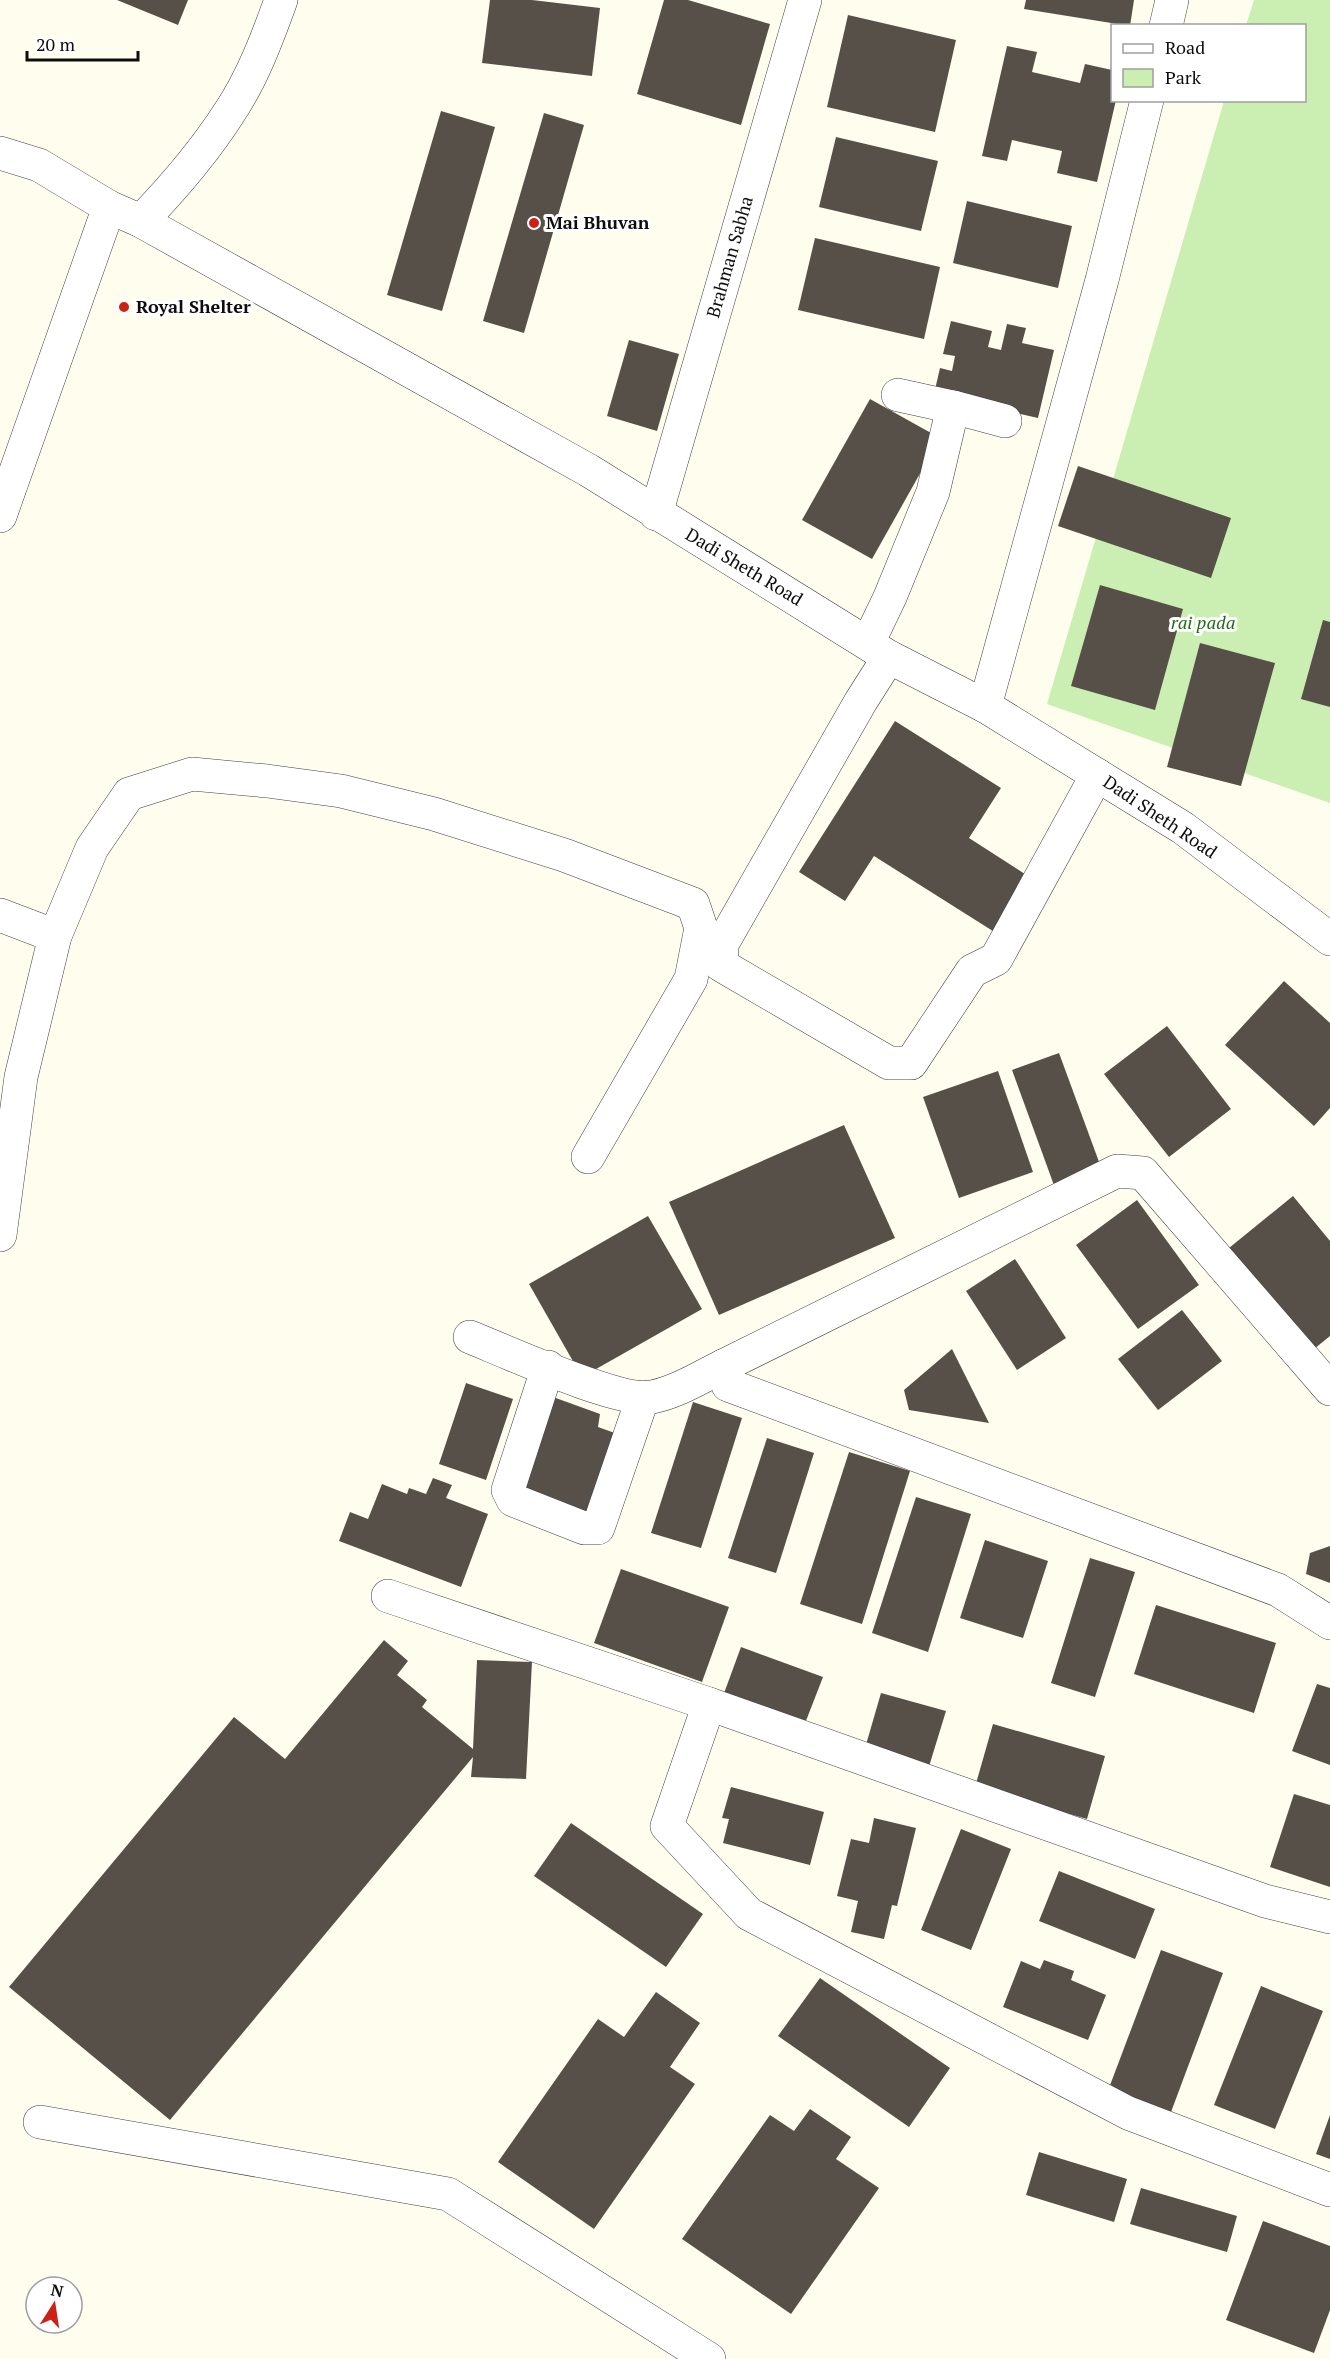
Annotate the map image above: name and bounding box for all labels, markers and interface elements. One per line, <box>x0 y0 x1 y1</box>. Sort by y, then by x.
scale bar <box>27 24 138 62</box>
legend <box>1111 24 1306 102</box>
text: 20 m <box>36 32 76 56</box>
text: Road <box>1165 35 1205 59</box>
text: Park <box>1165 65 1202 89</box>
street label: Brahman Sabha <box>700 193 758 320</box>
place label: Mai Bhuvan <box>546 210 650 234</box>
marker: Mai Bhuvan <box>527 216 541 230</box>
place label: Royal Shelter <box>136 294 251 318</box>
marker: Royal Shelter <box>117 300 131 314</box>
street label: Dadi Sheth Road <box>681 522 808 611</box>
park label: rai pada <box>1171 610 1235 634</box>
street label: Dadi Sheth Road <box>1099 769 1222 863</box>
north arrow <box>24 2275 84 2335</box>
text: N <box>49 2278 65 2302</box>

